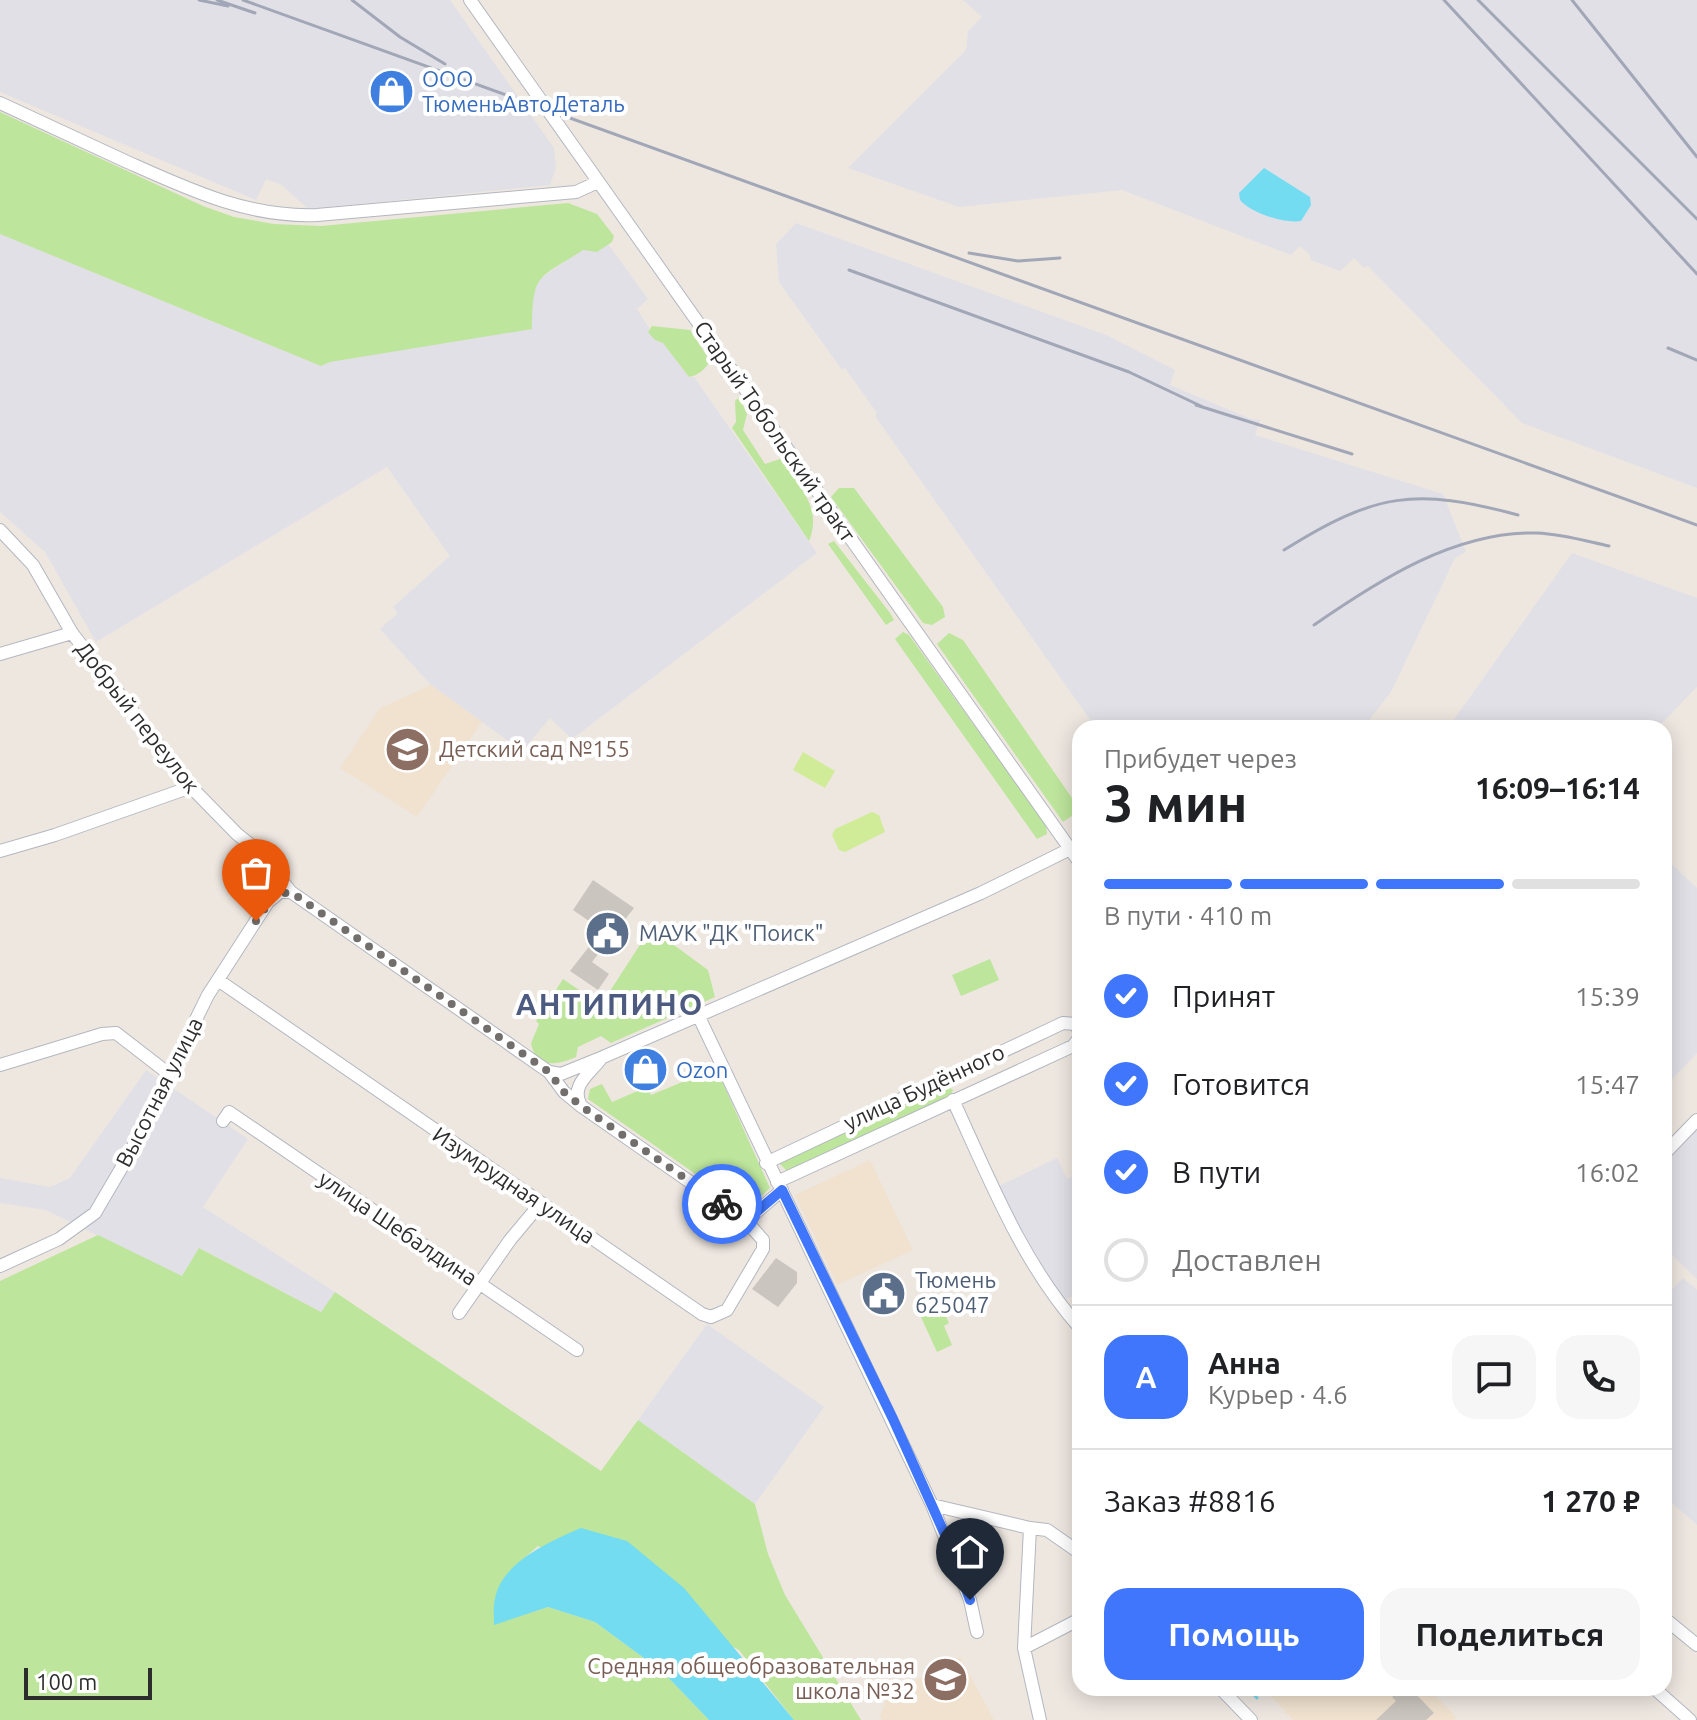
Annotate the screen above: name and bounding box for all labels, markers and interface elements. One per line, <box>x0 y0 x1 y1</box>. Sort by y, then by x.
place label: ООО ТюменьАвтоДеталь <box>422 66 625 116</box>
shop icon: ООО ТюменьАвтоДеталь <box>367 68 415 116</box>
street label: Старый Тобольский тракт <box>690 316 861 546</box>
street label: Добрый переулок <box>71 636 205 797</box>
school or university icon: Детский сад №155 <box>384 725 432 773</box>
place label: Детский сад №155 <box>439 736 630 761</box>
text: Прибудет через <box>1104 744 1297 773</box>
text: 16:09–16:14 <box>1475 771 1640 805</box>
text: 3 мин <box>1104 774 1247 832</box>
pin <box>222 839 290 921</box>
icon: bag <box>234 851 278 895</box>
text: В пути · 410 m <box>1104 901 1272 930</box>
public building icon: МАУК "ДК "Поиск" <box>584 909 632 957</box>
place label: МАУК "ДК "Поиск" <box>639 920 824 945</box>
icon: check <box>1104 974 1148 1018</box>
text: Принят <box>1172 979 1275 1013</box>
text: 15:39 <box>1575 982 1640 1011</box>
district label: АНТИПИНО <box>516 987 704 1021</box>
street label: Высотная улица <box>110 1013 207 1171</box>
street label: улица Будённого <box>839 1038 1008 1135</box>
shop icon: Ozon <box>621 1046 669 1094</box>
place label: Ozon <box>676 1057 728 1082</box>
icon: check <box>1104 1062 1148 1106</box>
text: Готовится <box>1172 1067 1310 1101</box>
text: 15:47 <box>1575 1070 1640 1099</box>
street label: Изумрудная улица <box>428 1121 600 1248</box>
icon: check <box>1104 1150 1148 1194</box>
text: В пути <box>1172 1155 1261 1189</box>
text: 16:02 <box>1575 1158 1640 1187</box>
courier <box>682 1164 762 1244</box>
street label: улица Шебалдина <box>314 1165 482 1290</box>
icon: bike <box>700 1182 744 1226</box>
text: Доставлен <box>1172 1243 1322 1277</box>
place label: Тюмень 625047 <box>915 1267 996 1317</box>
public building icon: Тюмень 625047 <box>860 1269 908 1317</box>
button: chat <box>1452 1335 1536 1419</box>
button: phone <box>1556 1335 1640 1419</box>
text: Анна <box>1208 1346 1281 1380</box>
text: А <box>1135 1360 1157 1394</box>
text: Курьер · 4.6 <box>1208 1380 1348 1409</box>
text: Заказ #8816 <box>1104 1484 1276 1518</box>
text: 1 270 ₽ <box>1541 1484 1640 1518</box>
pin <box>936 1518 1004 1600</box>
icon: home <box>948 1530 992 1574</box>
button: Помощь <box>1104 1588 1364 1680</box>
button: Поделиться <box>1380 1588 1640 1680</box>
place label: Средняя общеобразовательная школа №32 <box>587 1653 915 1703</box>
school or university icon: Средняя общеобразовательная школа №32 <box>922 1655 970 1703</box>
scale bar <box>24 1664 152 1700</box>
text: 100 m <box>36 1669 97 1694</box>

